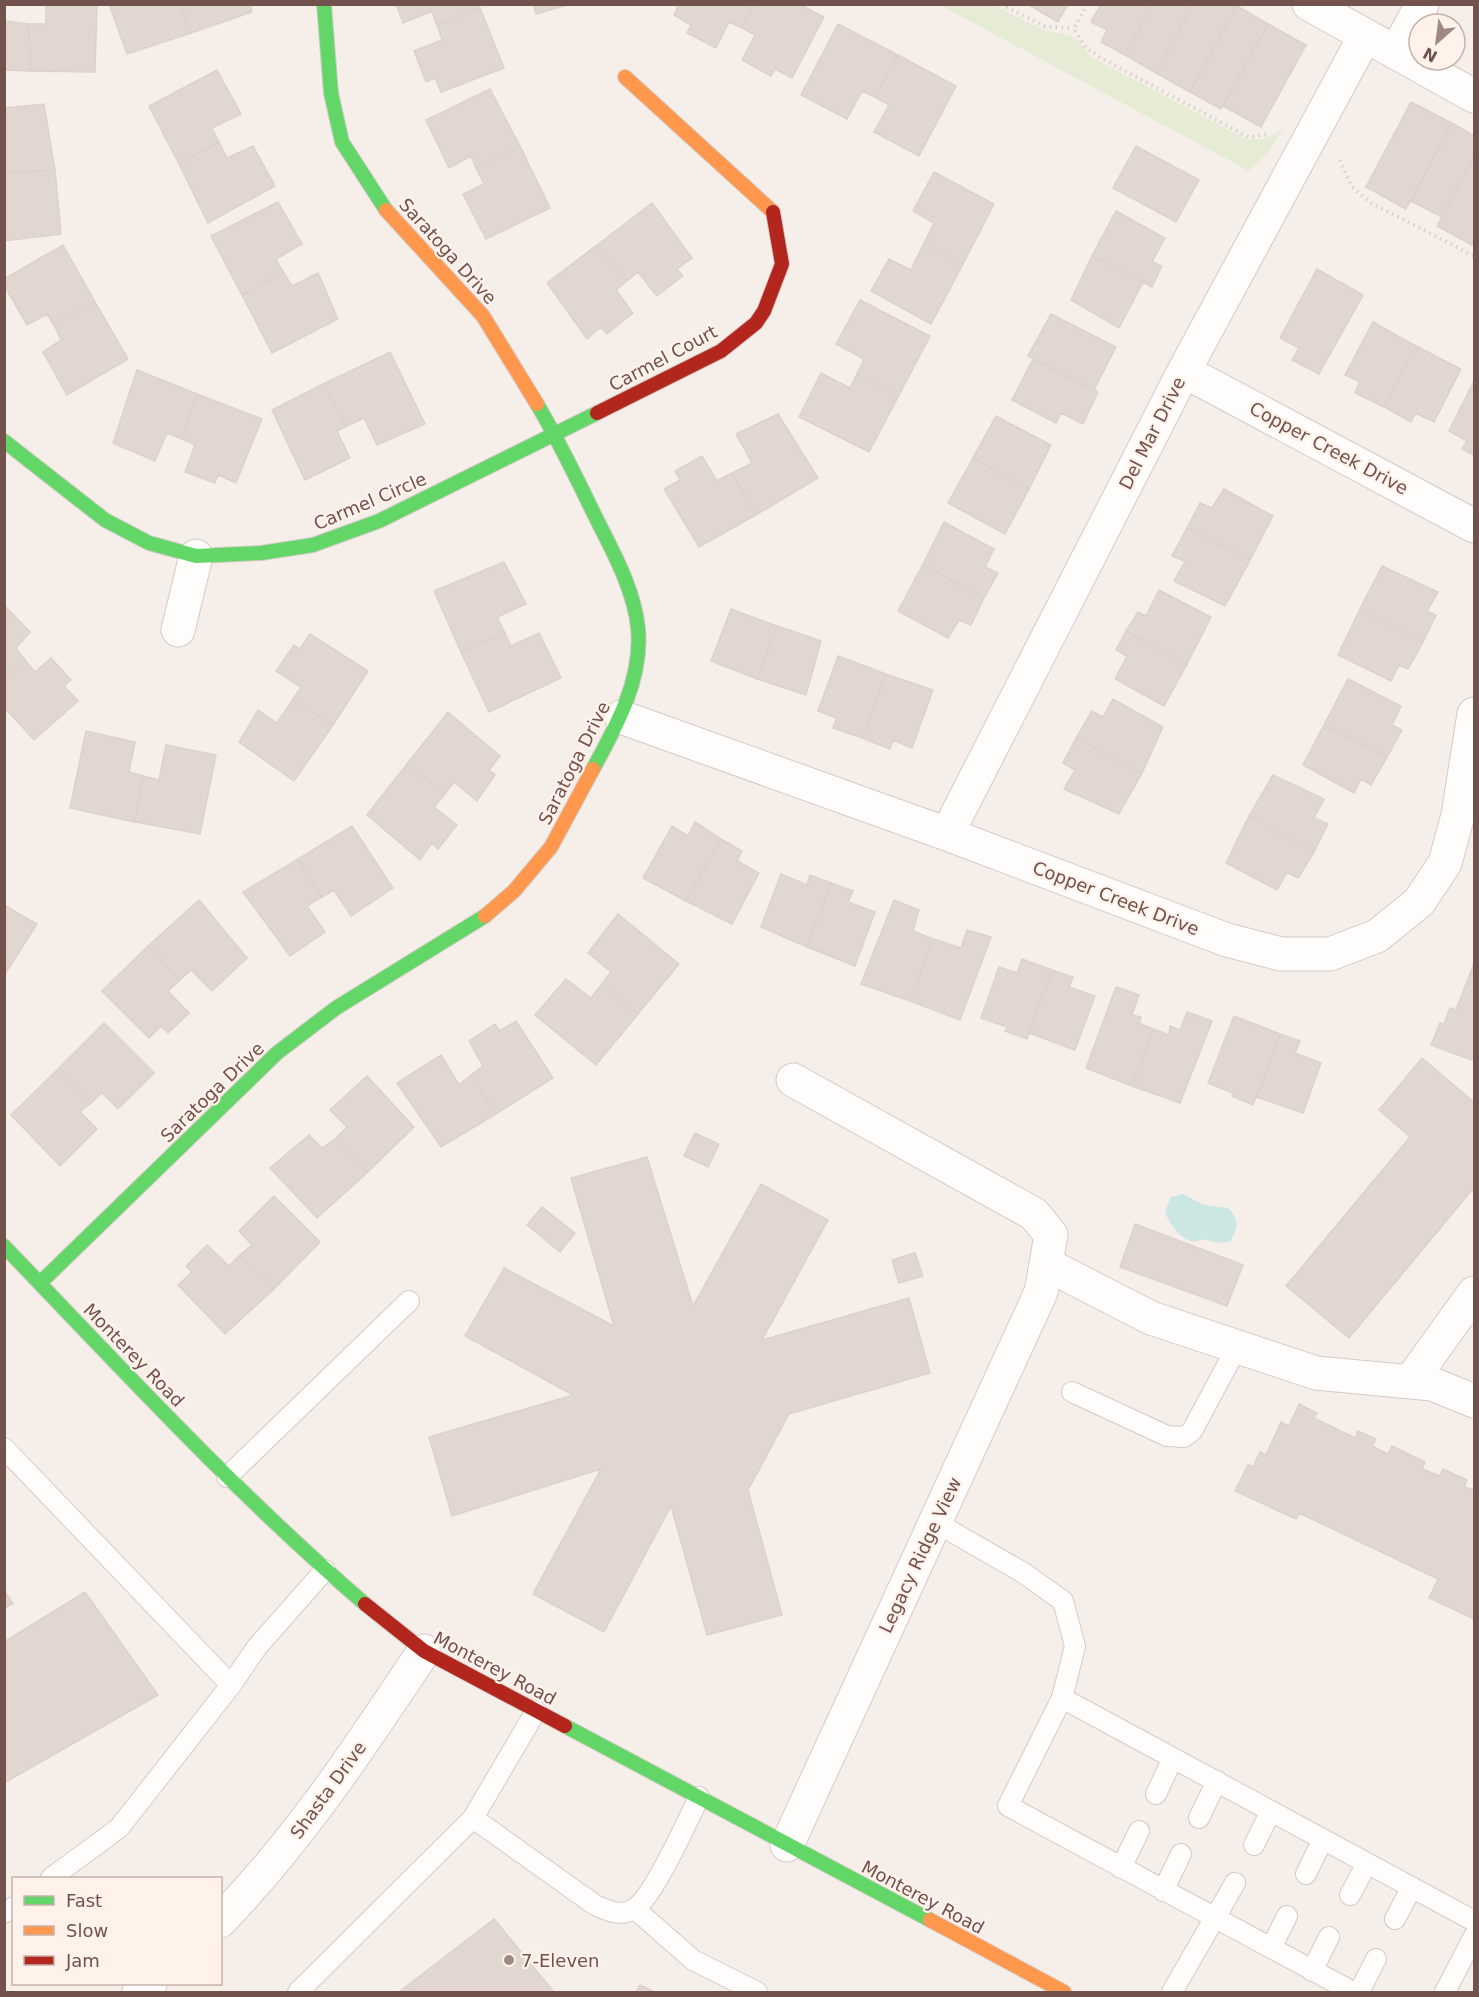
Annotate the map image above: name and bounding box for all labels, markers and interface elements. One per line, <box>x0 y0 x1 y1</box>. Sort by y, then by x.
north arrow <box>1407 12 1467 72</box>
text: N <box>1420 43 1441 66</box>
street label: Saratoga Drive <box>395 194 501 308</box>
street label: Carmel Court <box>605 321 721 395</box>
street label: Del Mar Drive <box>1115 373 1189 493</box>
street label: Copper Creek Drive <box>1246 397 1412 499</box>
street label: Carmel Circle <box>310 468 430 534</box>
street label: Saratoga Drive <box>534 698 614 828</box>
street label: Copper Creek Drive <box>1030 857 1202 939</box>
street label: Saratoga Drive <box>156 1038 268 1146</box>
street label: Monterey Road <box>79 1299 189 1411</box>
street label: Legacy Ridge View <box>875 1474 965 1636</box>
street label: Monterey Road <box>430 1627 560 1709</box>
street label: Shasta Drive <box>286 1737 370 1843</box>
street label: Monterey Road <box>858 1856 988 1938</box>
legend <box>12 1877 222 1985</box>
text: Fast <box>66 1890 102 1911</box>
text: Slow <box>66 1920 108 1941</box>
text: Jam <box>65 1950 100 1971</box>
place label: 7-Eleven <box>521 1950 600 1971</box>
marker: 7-Eleven <box>502 1953 516 1967</box>

